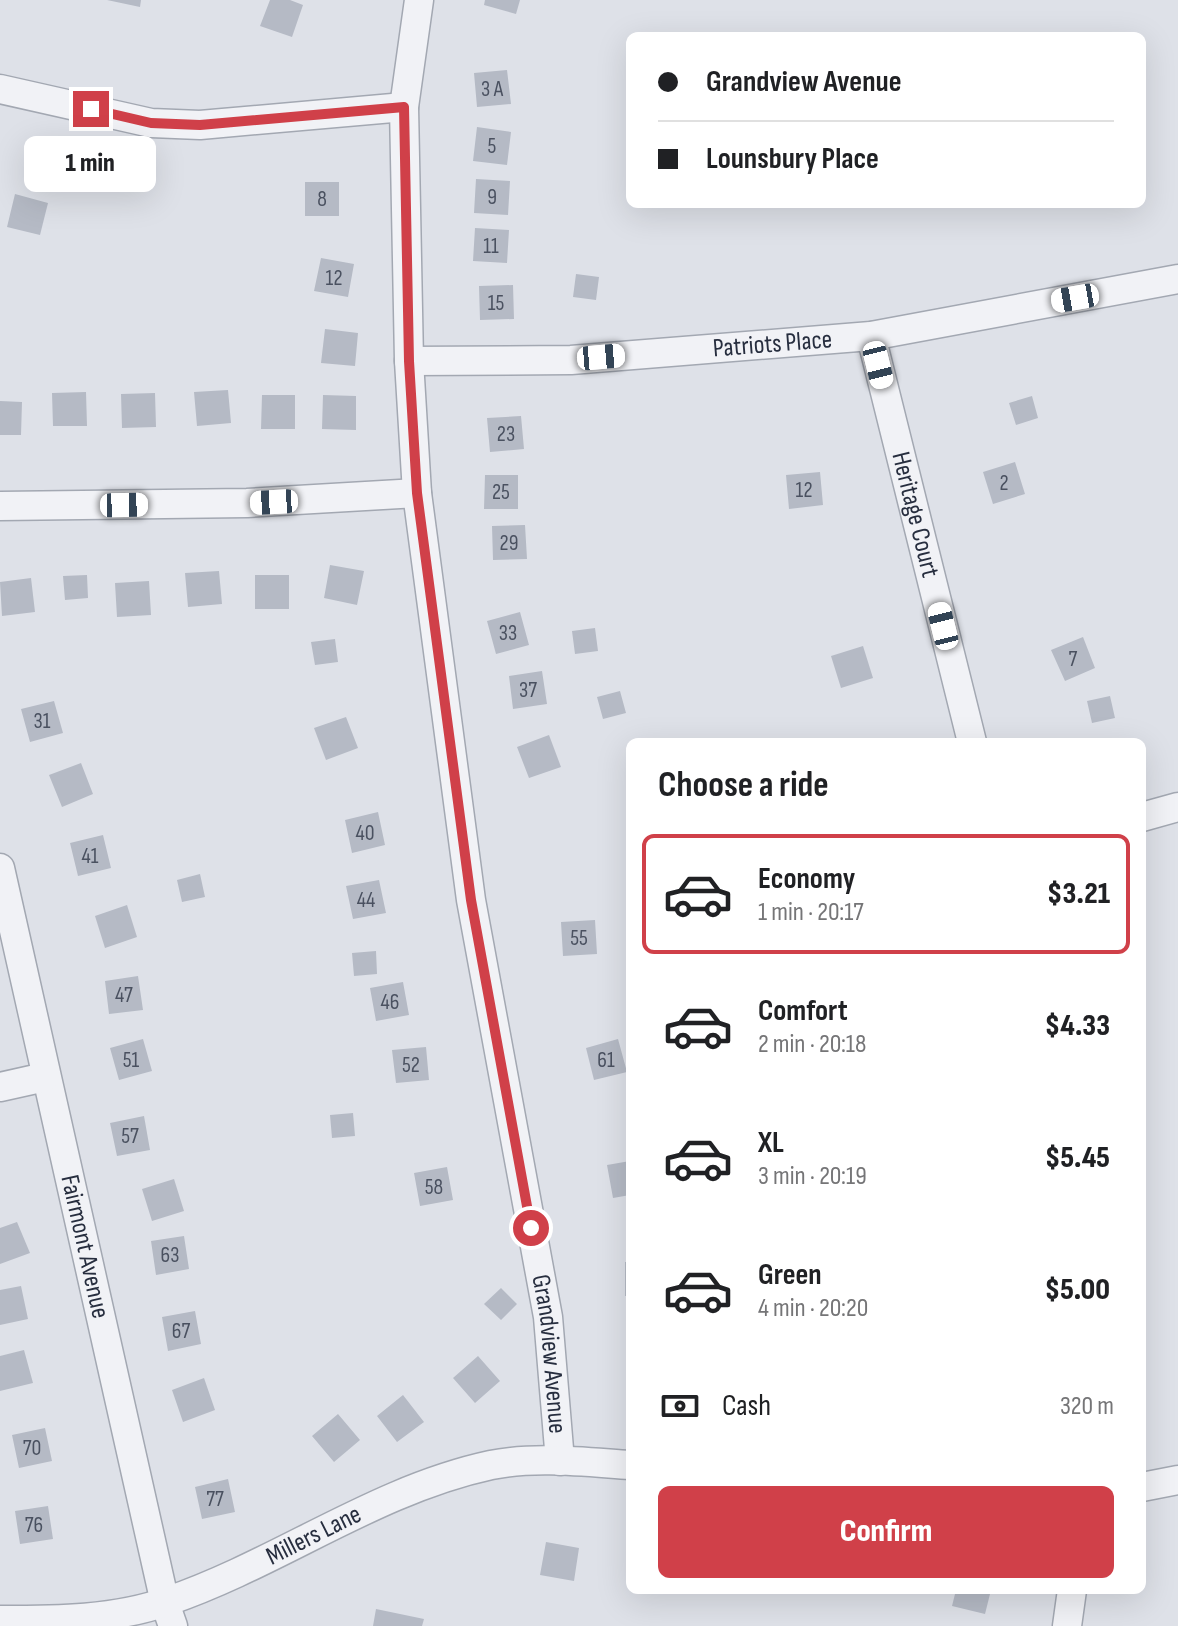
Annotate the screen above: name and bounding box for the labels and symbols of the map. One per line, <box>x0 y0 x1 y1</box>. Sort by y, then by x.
house number: 3 A <box>481 76 504 103</box>
route end <box>73 91 109 127</box>
house number: 5 <box>488 133 497 160</box>
callout: 1 min <box>25 137 157 193</box>
house number: 9 <box>487 184 497 211</box>
house number: 8 <box>317 186 327 213</box>
house number: 11 <box>483 233 499 260</box>
house number: 12 <box>325 265 343 292</box>
car <box>1049 282 1101 314</box>
house number: 15 <box>488 290 504 317</box>
street label: Patriots Place <box>712 324 833 364</box>
car <box>861 339 895 391</box>
car <box>576 343 626 371</box>
house number: 23 <box>497 421 515 448</box>
street label: Heritage Court <box>885 448 946 581</box>
house number: 2 <box>999 470 1009 497</box>
house number: 12 <box>795 477 813 504</box>
house number: 25 <box>492 479 510 506</box>
car <box>249 489 299 515</box>
car <box>100 493 148 517</box>
house number: 29 <box>500 530 518 557</box>
car <box>926 600 960 652</box>
house number: 33 <box>499 620 517 647</box>
house number: 7 <box>1069 646 1078 673</box>
house number: 37 <box>519 677 537 704</box>
house number: 31 <box>34 708 51 735</box>
house number: 40 <box>355 820 375 847</box>
house number: 41 <box>82 843 99 870</box>
house number: 44 <box>357 887 375 914</box>
house number: 55 <box>570 925 588 952</box>
house number: 47 <box>115 982 133 1009</box>
house number: 46 <box>381 989 399 1016</box>
house number: 51 <box>123 1047 140 1074</box>
house number: 61 <box>597 1047 615 1074</box>
house number: 52 <box>402 1052 420 1079</box>
house number: 57 <box>121 1123 139 1150</box>
street label: Fairmont Avenue <box>54 1172 116 1321</box>
house number: 58 <box>425 1174 443 1201</box>
route start <box>513 1210 549 1246</box>
house number: 63 <box>161 1242 179 1269</box>
street label: Grandview Avenue <box>525 1272 573 1435</box>
house number: 67 <box>172 1318 190 1345</box>
house number: 70 <box>23 1435 41 1462</box>
house number: 77 <box>206 1486 224 1513</box>
street label: Millers Lane <box>261 1499 366 1572</box>
house number: 76 <box>25 1512 43 1539</box>

